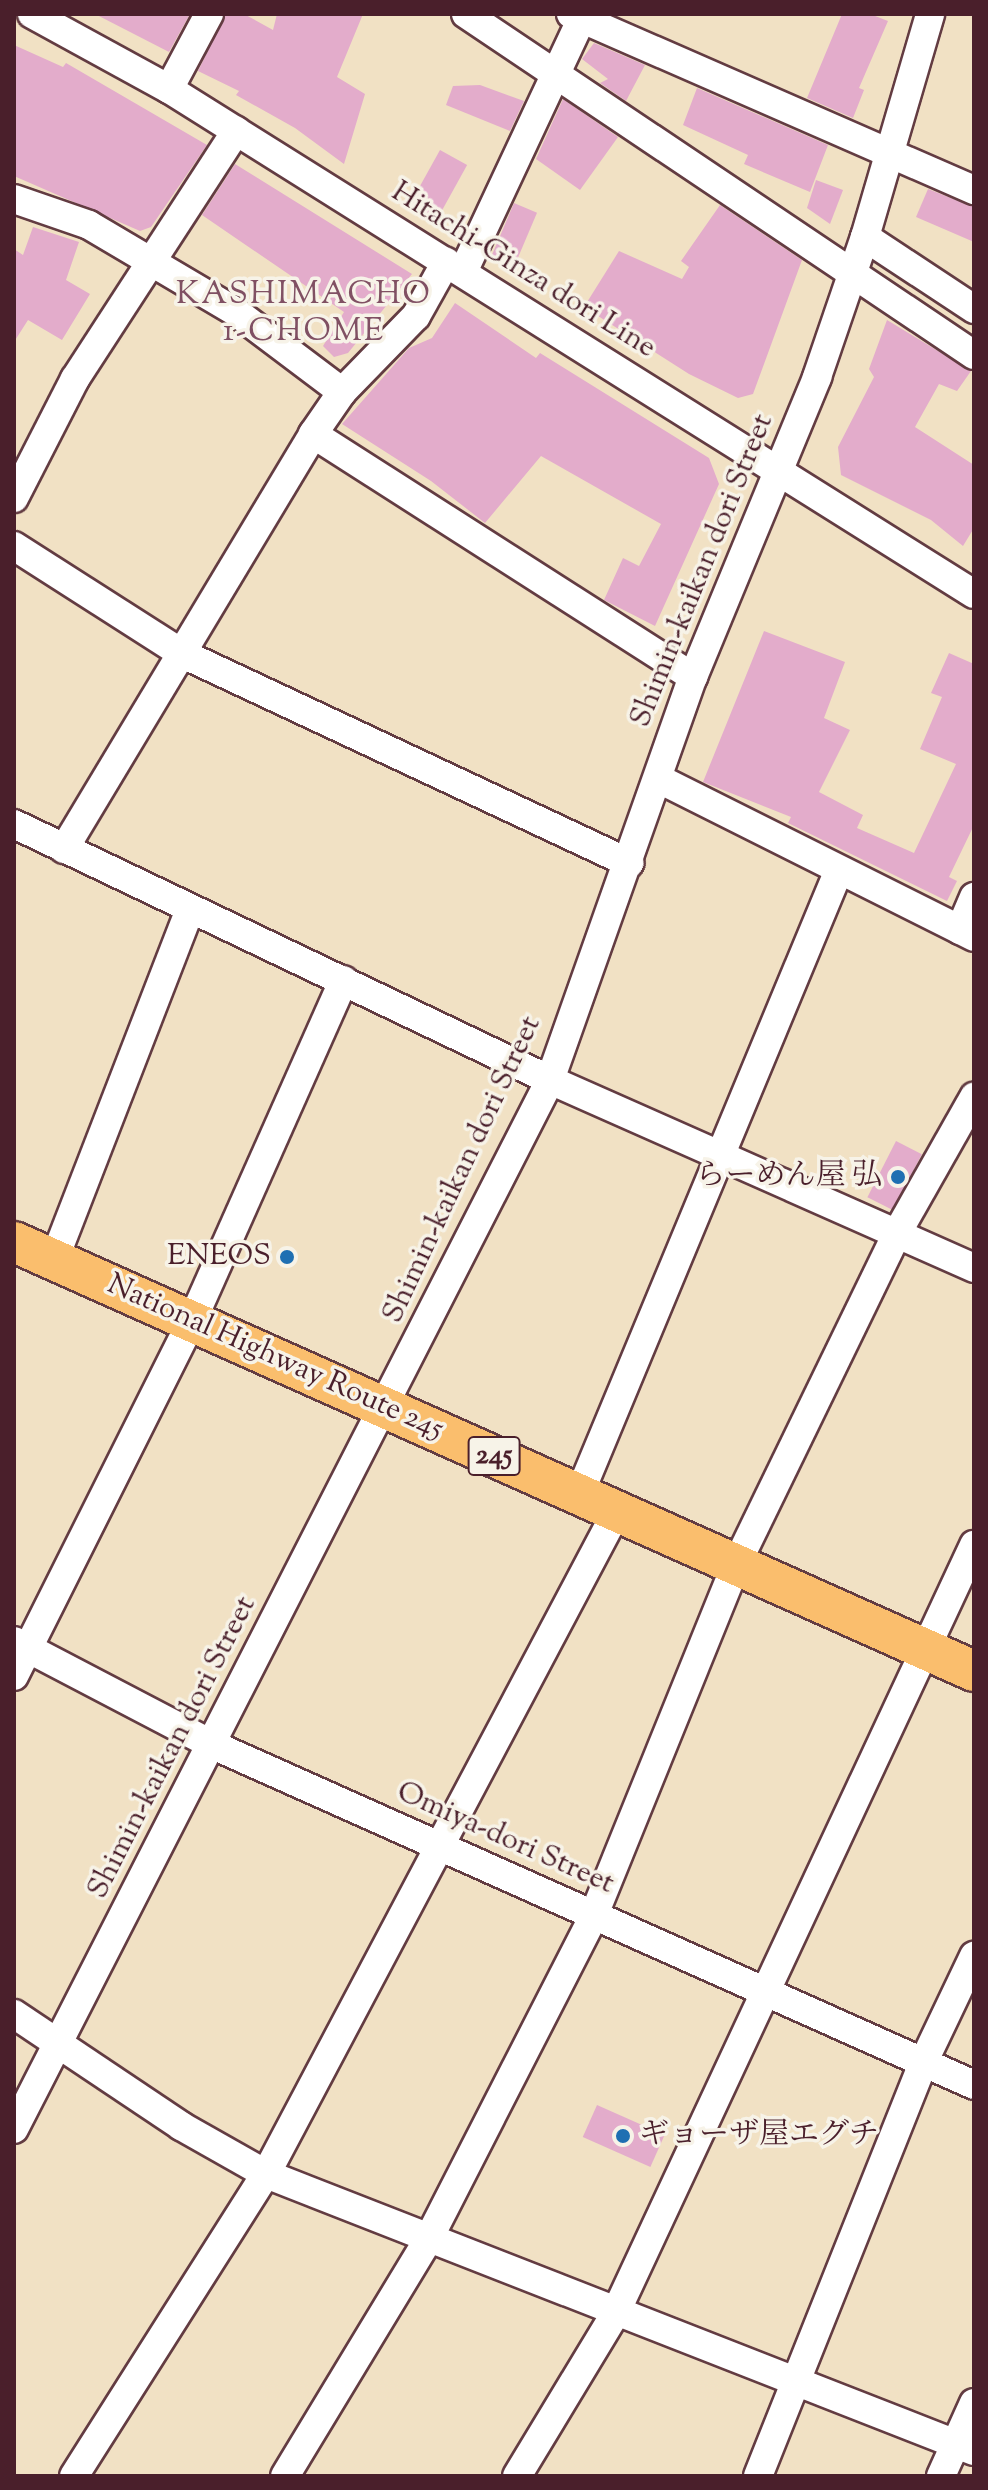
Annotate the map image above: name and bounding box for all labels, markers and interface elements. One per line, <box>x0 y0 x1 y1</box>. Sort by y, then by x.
street label: Hitachi-Ginza dori Line <box>384 175 662 367</box>
district label: KASHIMACHO 1-CHOME <box>176 277 432 352</box>
street label: Shimin-kaikan dori Street <box>624 409 782 733</box>
street label: Shimin-kaikan dori Street <box>376 1011 550 1329</box>
place label: らーめん屋 弘 <box>696 1159 882 1195</box>
marker: らーめん屋 弘 <box>889 1168 907 1186</box>
place label: ENEOS <box>167 1239 271 1275</box>
marker: ENEOS <box>278 1248 296 1266</box>
street label: National Highway Route 245 <box>101 1267 449 1449</box>
road number: 245 <box>466 1432 522 1480</box>
street label: Shimin-kaikan dori Street <box>81 1591 265 1905</box>
street label: Omiya-dori Street <box>391 1775 619 1903</box>
place label: ギョーザ屋エグチ <box>639 2118 879 2154</box>
marker: ギョーザ屋エグチ <box>614 2127 632 2145</box>

